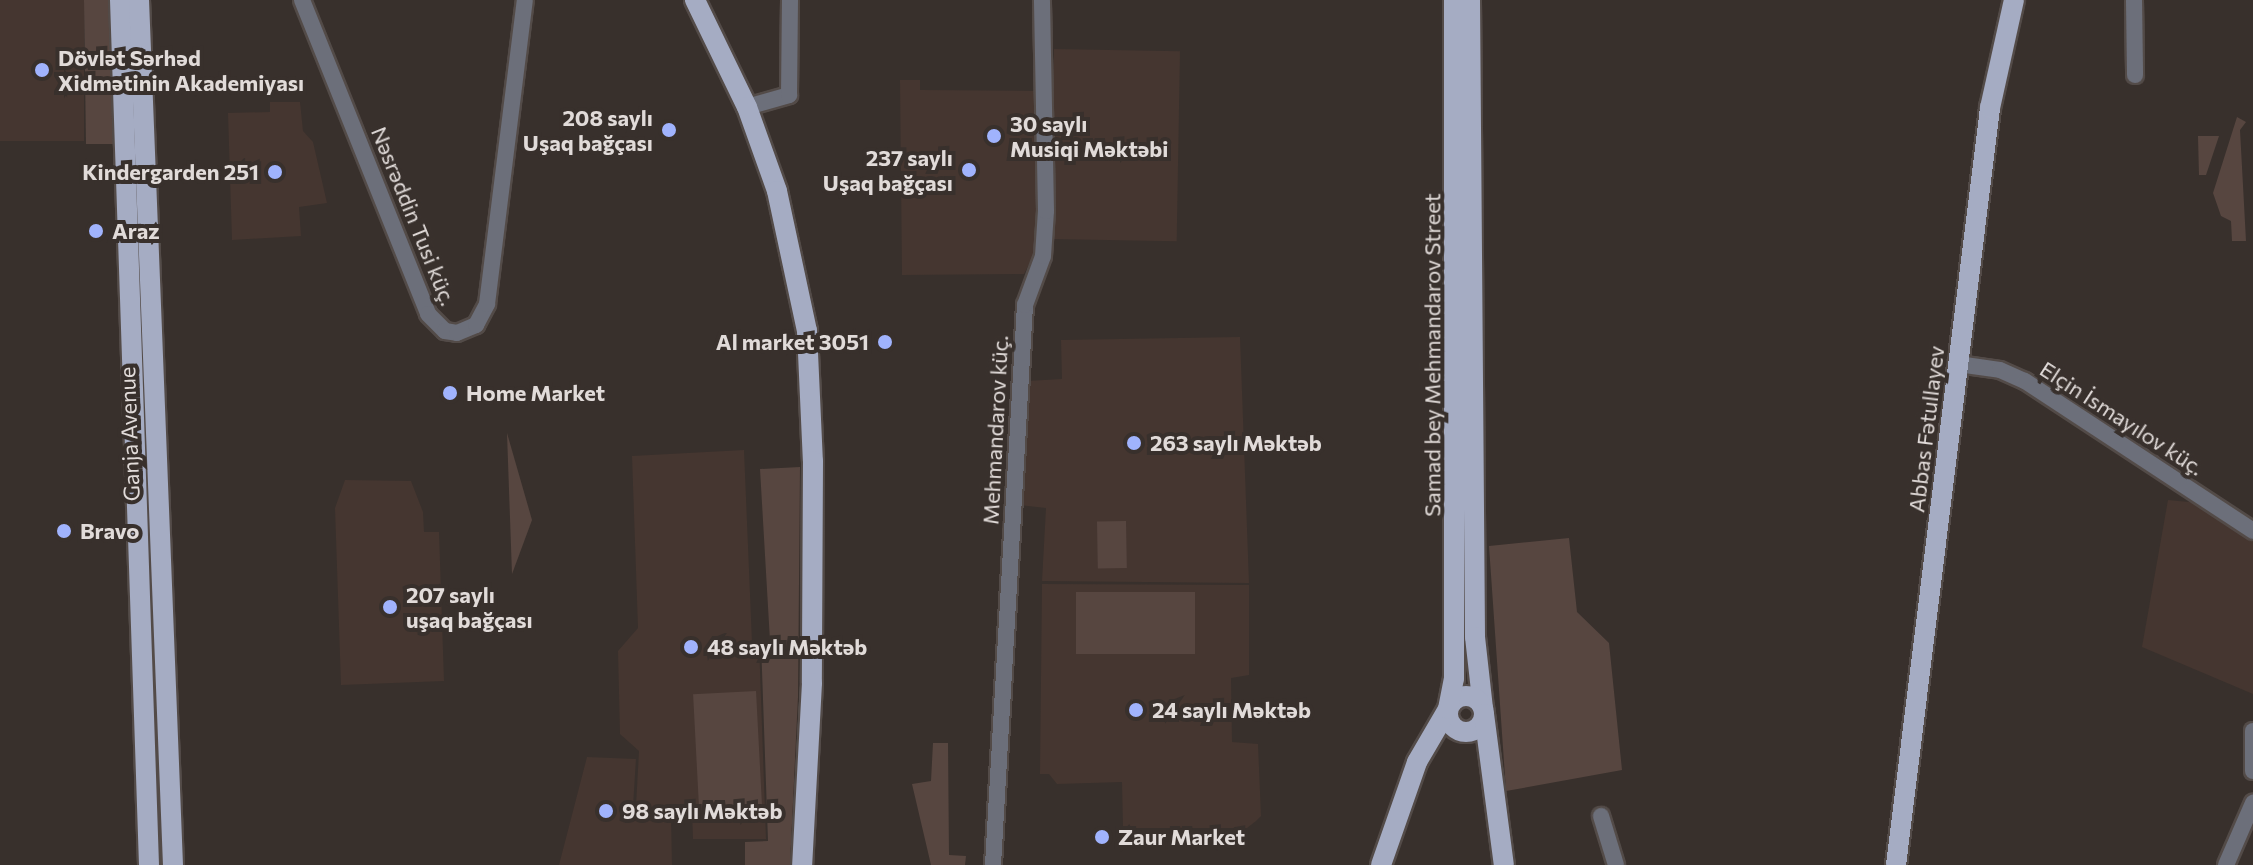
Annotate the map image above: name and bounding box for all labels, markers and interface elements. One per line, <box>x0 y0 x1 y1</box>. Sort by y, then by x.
place label: Dövlət Sərhəd Xidmətinin Akademiyası <box>58 44 304 96</box>
marker: Dövlət Sərhəd Xidmətinin Akademiyası <box>33 61 51 79</box>
place label: 208 saylı Uşaq bağçası <box>523 104 653 156</box>
place label: 30 saylı Musiqi Məktəbi <box>1010 110 1168 162</box>
marker: 208 saylı Uşaq bağçası <box>660 121 678 139</box>
street label: Nəsrəddin Tusi küç. <box>366 123 462 309</box>
marker: 30 saylı Musiqi Məktəbi <box>985 127 1003 145</box>
place label: 237 saylı Uşaq bağçası <box>823 144 953 196</box>
place label: Kindergarden 251 <box>82 159 259 185</box>
marker: 237 saylı Uşaq bağçası <box>960 161 978 179</box>
marker: Kindergarden 251 <box>266 163 284 181</box>
street label: Samad bey Mehmandarov Street <box>1419 193 1445 517</box>
place label: Araz <box>112 218 160 244</box>
marker: Araz <box>87 222 105 240</box>
place label: Al market 3051 <box>716 329 869 355</box>
marker: Al market 3051 <box>876 333 894 351</box>
street label: Mehmandarov küç. <box>977 335 1013 525</box>
street label: Abbas Fətullayev <box>1903 344 1949 514</box>
street label: Elçin İsmayılov küç. <box>2035 355 2209 481</box>
street label: Ganja Avenue <box>113 366 145 502</box>
place label: Home Market <box>466 380 605 406</box>
marker: Home Market <box>441 384 459 402</box>
place label: 263 saylı Məktəb <box>1150 430 1322 456</box>
marker: 263 saylı Məktəb <box>1125 434 1143 452</box>
place label: Bravo <box>80 518 139 544</box>
marker: Bravo <box>55 522 73 540</box>
place label: 207 saylı uşaq bağçası <box>406 581 533 632</box>
marker: 207 saylı uşaq bağçası <box>381 598 399 616</box>
place label: 48 saylı Məktəb <box>707 634 867 660</box>
marker: 48 saylı Məktəb <box>682 638 700 656</box>
place label: 24 saylı Məktəb <box>1152 697 1311 723</box>
marker: 24 saylı Məktəb <box>1127 701 1145 719</box>
place label: 98 saylı Məktəb <box>622 798 782 824</box>
marker: 98 saylı Məktəb <box>597 802 615 820</box>
place label: Zaur Market <box>1118 824 1245 850</box>
marker: Zaur Market <box>1093 828 1111 846</box>

